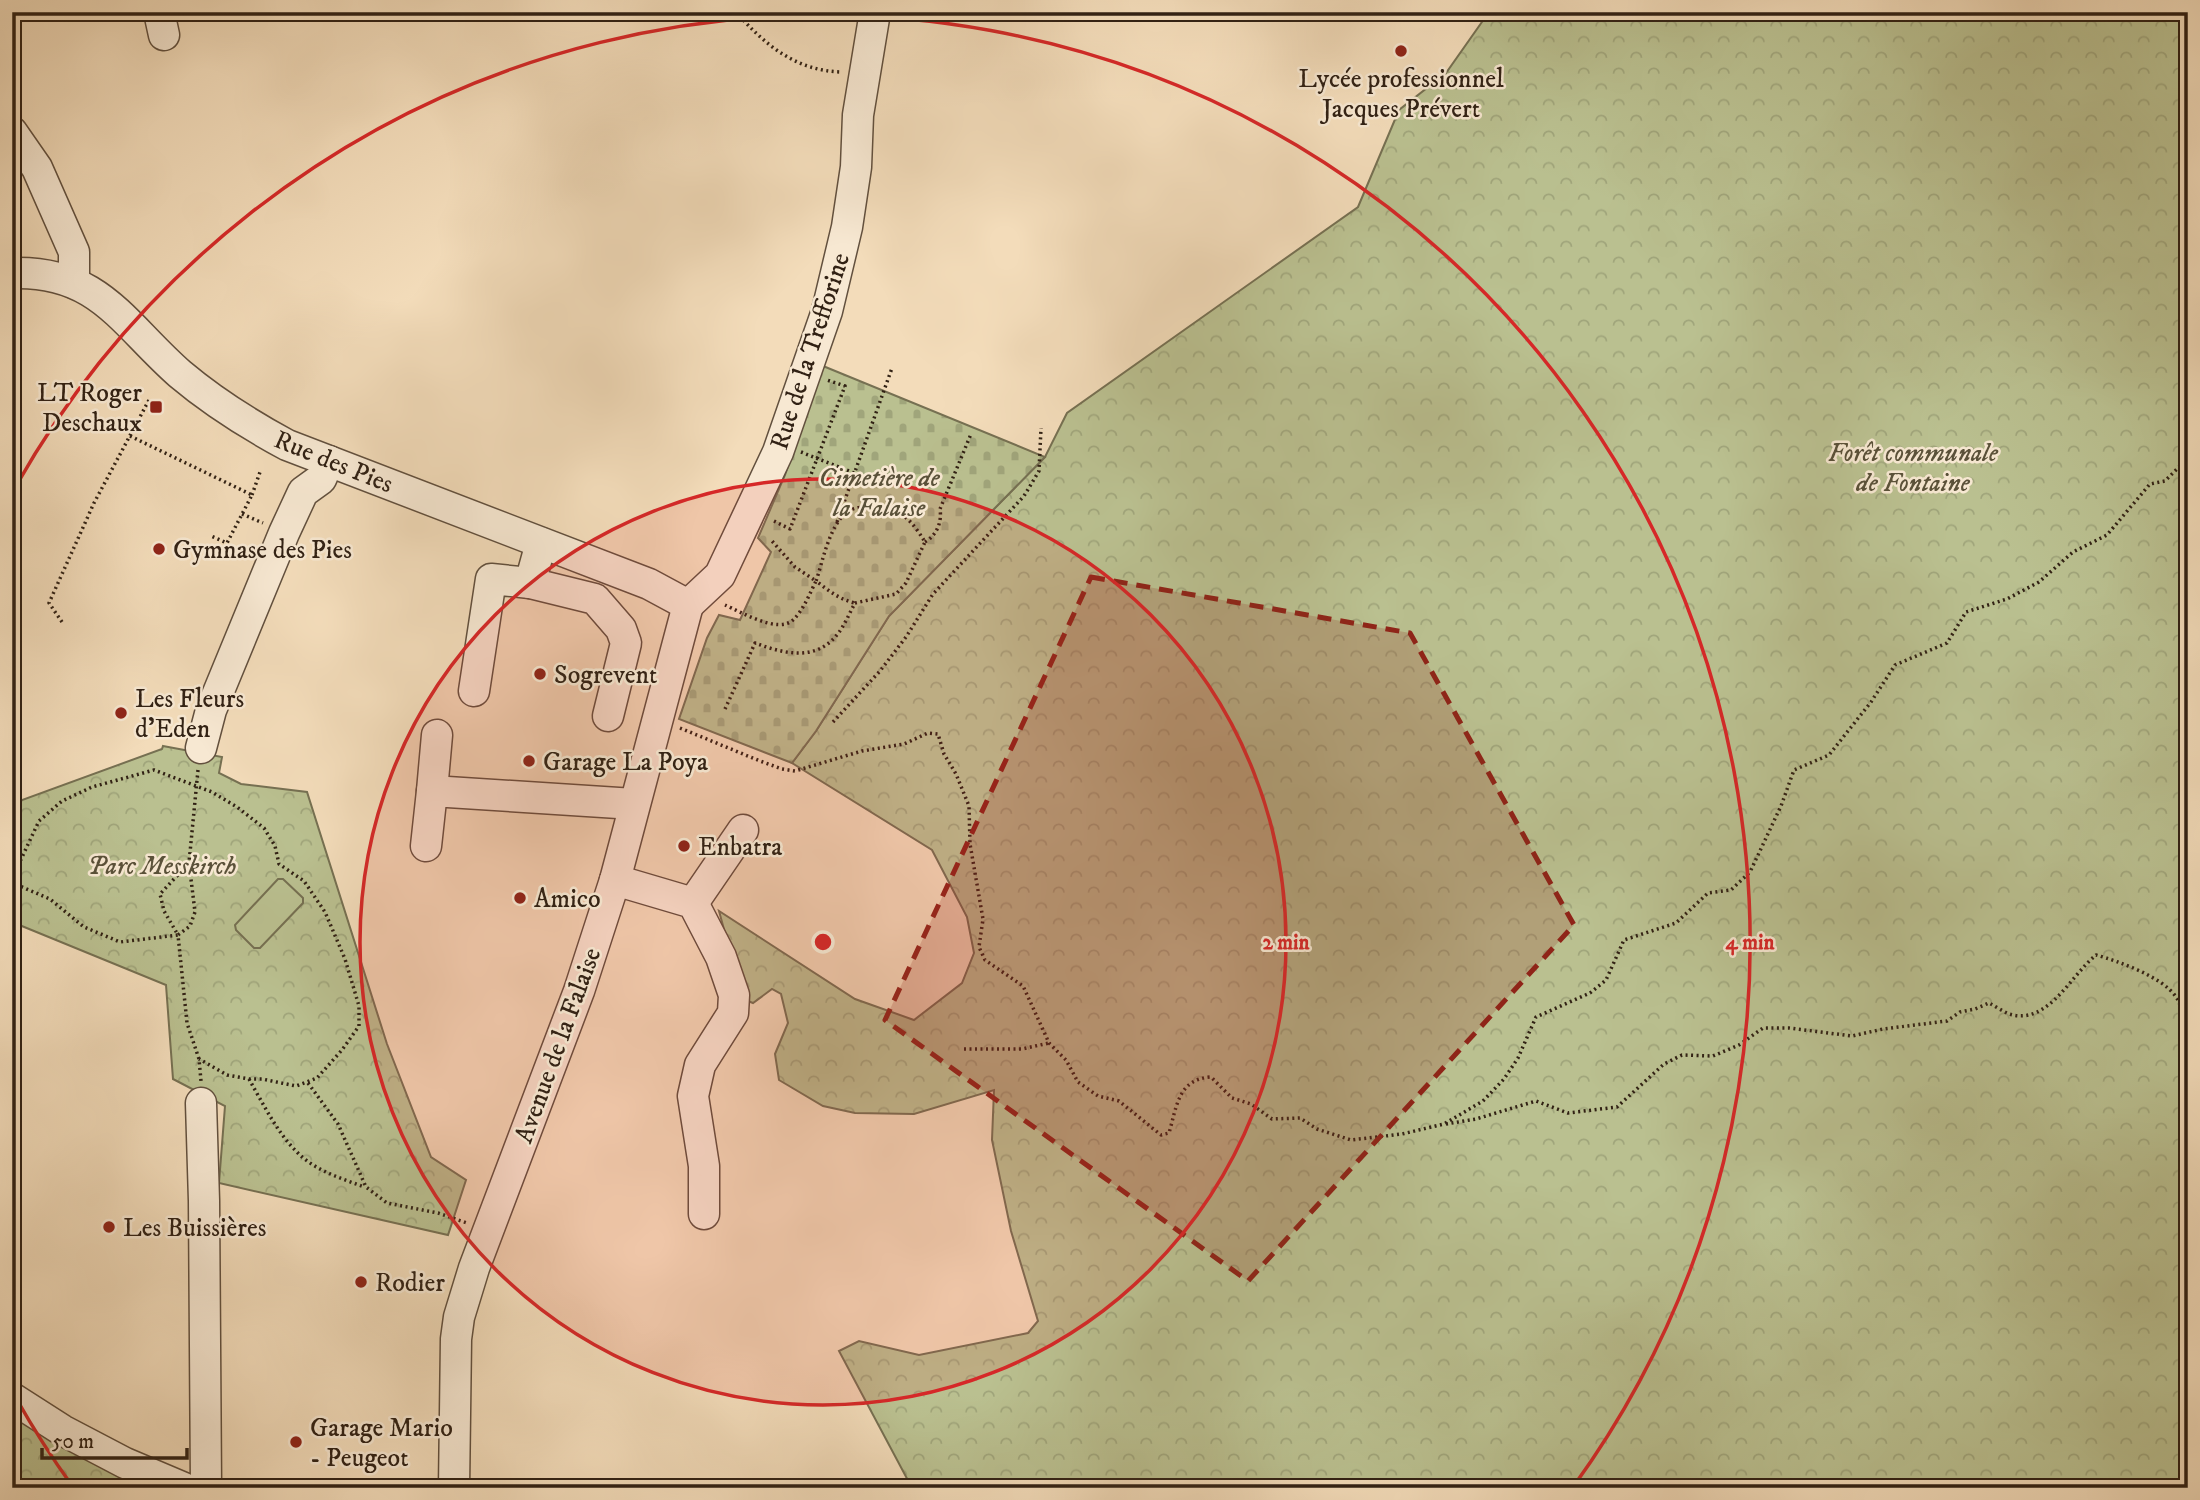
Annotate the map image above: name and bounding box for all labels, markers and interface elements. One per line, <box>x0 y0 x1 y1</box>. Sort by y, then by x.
marker: Lycée professionnel Jacques Prévert <box>1393 43 1409 59</box>
place label: Lycée professionnel Jacques Prévert <box>1298 63 1504 126</box>
street label: Rue de la Trefforine <box>763 249 858 454</box>
place label: LT Roger Deschaux <box>37 377 142 440</box>
marker: LT Roger Deschaux <box>148 399 164 415</box>
street label: Rue des Pies <box>269 424 398 501</box>
park label: Forêt communale de Fontaine <box>1828 437 1999 500</box>
park label: Cimetière de la Falaise <box>818 462 941 525</box>
place label: Gymnase des Pies <box>173 534 352 567</box>
marker: Gymnase des Pies <box>151 541 167 557</box>
place label: Sogrevent <box>554 659 657 692</box>
marker: Sogrevent <box>532 666 548 682</box>
place label: Les Fleurs d'Eden <box>135 683 244 746</box>
marker: Les Fleurs d'Eden <box>113 705 129 721</box>
place label: Garage La Poya <box>543 746 708 779</box>
marker: Garage La Poya <box>521 753 537 769</box>
place label: Enbatra <box>698 831 782 864</box>
marker: Enbatra <box>676 838 692 854</box>
park label: Parc Messkirch <box>88 850 237 883</box>
place label: Amico <box>534 883 601 916</box>
marker: Amico <box>512 890 528 906</box>
centre of rings <box>811 930 835 954</box>
text: 2 min <box>1263 930 1311 956</box>
text: 4 min <box>1726 930 1775 956</box>
street label: Avenue de la Falaise <box>508 943 609 1148</box>
place label: Les Buissières <box>123 1212 266 1245</box>
marker: Les Buissières <box>101 1219 117 1235</box>
place label: Rodier <box>375 1267 445 1300</box>
marker: Rodier <box>353 1274 369 1290</box>
place label: Garage Mario - Peugeot <box>310 1412 453 1475</box>
scale bar <box>42 1416 187 1460</box>
text: 50 m <box>52 1429 94 1455</box>
marker: Garage Mario - Peugeot <box>288 1434 304 1450</box>

